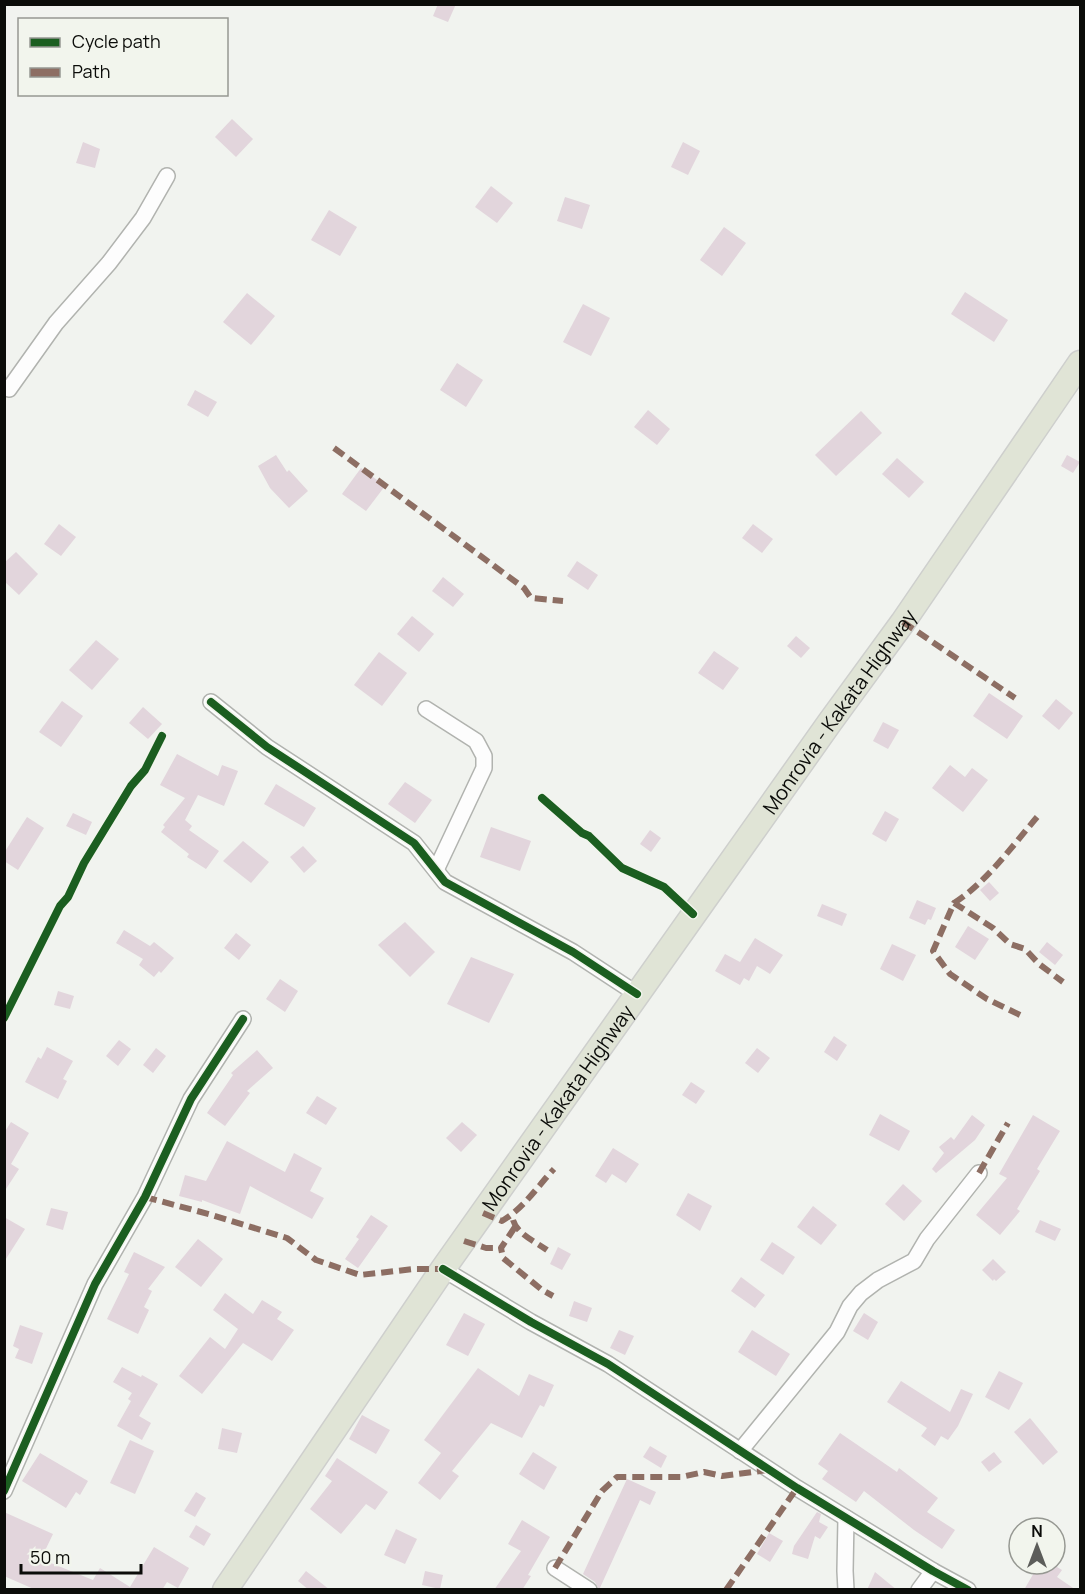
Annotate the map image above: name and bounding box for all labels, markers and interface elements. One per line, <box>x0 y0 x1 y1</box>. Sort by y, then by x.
legend <box>18 18 228 96</box>
text: Cycle path <box>72 29 161 53</box>
text: Path <box>72 59 110 83</box>
street label: Monrovia - Kakata Highway <box>756 603 922 819</box>
street label: Monrovia - Kakata Highway <box>475 999 640 1216</box>
north arrow <box>1007 1516 1067 1576</box>
text: N <box>1031 1520 1043 1542</box>
scale bar <box>21 1537 141 1575</box>
text: 50 m <box>30 1545 70 1569</box>

